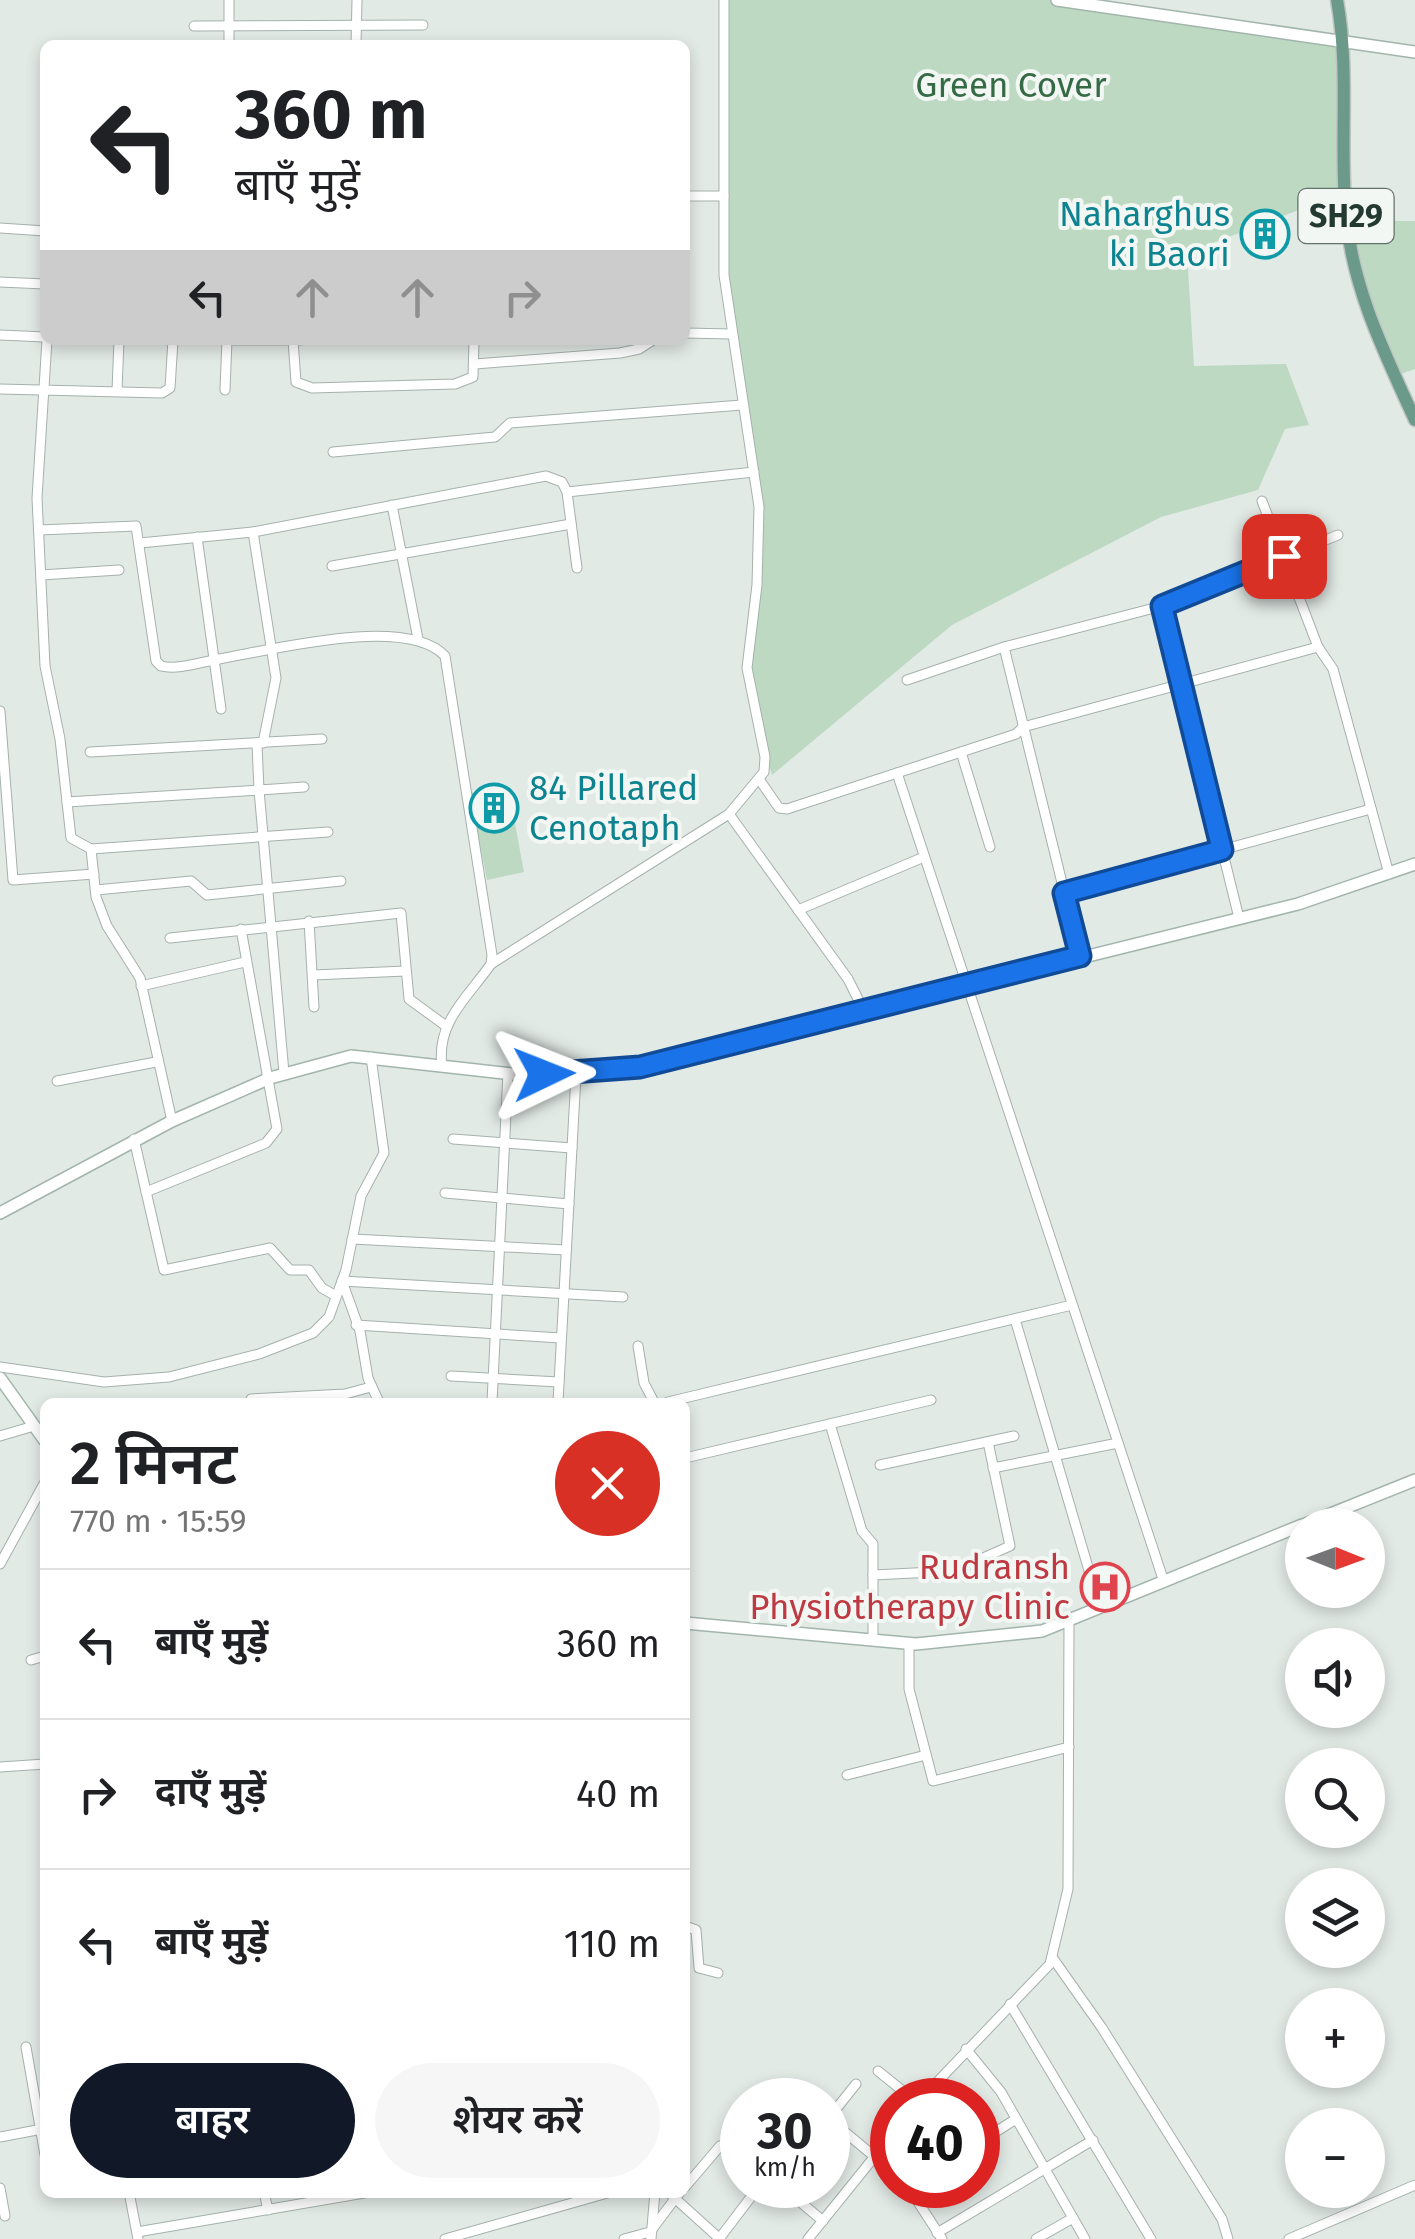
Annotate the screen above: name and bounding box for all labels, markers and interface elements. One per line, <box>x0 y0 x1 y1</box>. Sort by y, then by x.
park label: Green Cover <box>915 64 1107 106</box>
text: 360 m <box>235 73 428 157</box>
icon: left <box>70 80 200 210</box>
text: बाएँ मुड़ें <box>235 158 360 212</box>
road number: SH29 <box>1298 189 1394 243</box>
place label: Naharghus ki Baori <box>1059 193 1230 275</box>
building icon: Naharghus ki Baori <box>1239 208 1291 260</box>
icon: left <box>180 270 235 325</box>
icon: ahead <box>285 270 340 325</box>
icon: ahead <box>390 270 445 325</box>
icon: right <box>495 270 550 325</box>
pin <box>1242 514 1327 599</box>
icon: arrive <box>1257 529 1312 584</box>
place label: 84 Pillared Cenotaph <box>529 767 698 849</box>
building icon: 84 Pillared Cenotaph <box>468 782 520 834</box>
position arrow <box>492 1022 596 1126</box>
text: 2 मिनट <box>70 1428 237 1500</box>
button: close <box>555 1431 660 1536</box>
text: 770 m · 15:59 <box>70 1502 246 1540</box>
north arrow <box>1285 1508 1385 1608</box>
map controls <box>1285 1508 1385 2208</box>
place label: Rudransh Physiotherapy Clinic <box>749 1546 1070 1628</box>
hospital icon: Rudransh Physiotherapy Clinic <box>1079 1561 1131 1613</box>
icon: left <box>70 1617 125 1672</box>
text: बाएँ मुड़ें <box>155 1618 268 1664</box>
text: 360 m <box>557 1621 660 1667</box>
button: sound <box>1285 1628 1385 1728</box>
button: search <box>1285 1748 1385 1848</box>
icon: right <box>70 1767 125 1822</box>
text: दाएँ मुड़ें <box>155 1768 266 1814</box>
text: 40 m <box>576 1771 660 1817</box>
button: layers <box>1285 1868 1385 1968</box>
icon: left <box>70 1917 125 1972</box>
text: बाएँ मुड़ें <box>155 1918 268 1964</box>
text: 110 m <box>564 1921 660 1967</box>
button: + <box>1285 1988 1385 2088</box>
button: बाहर <box>70 2063 355 2178</box>
button: शेयर करें <box>375 2063 660 2178</box>
speed limit sign: 40 <box>870 2078 1000 2208</box>
text: 30 <box>757 2101 813 2161</box>
button: − <box>1285 2108 1385 2208</box>
text: km/h <box>754 2153 816 2183</box>

